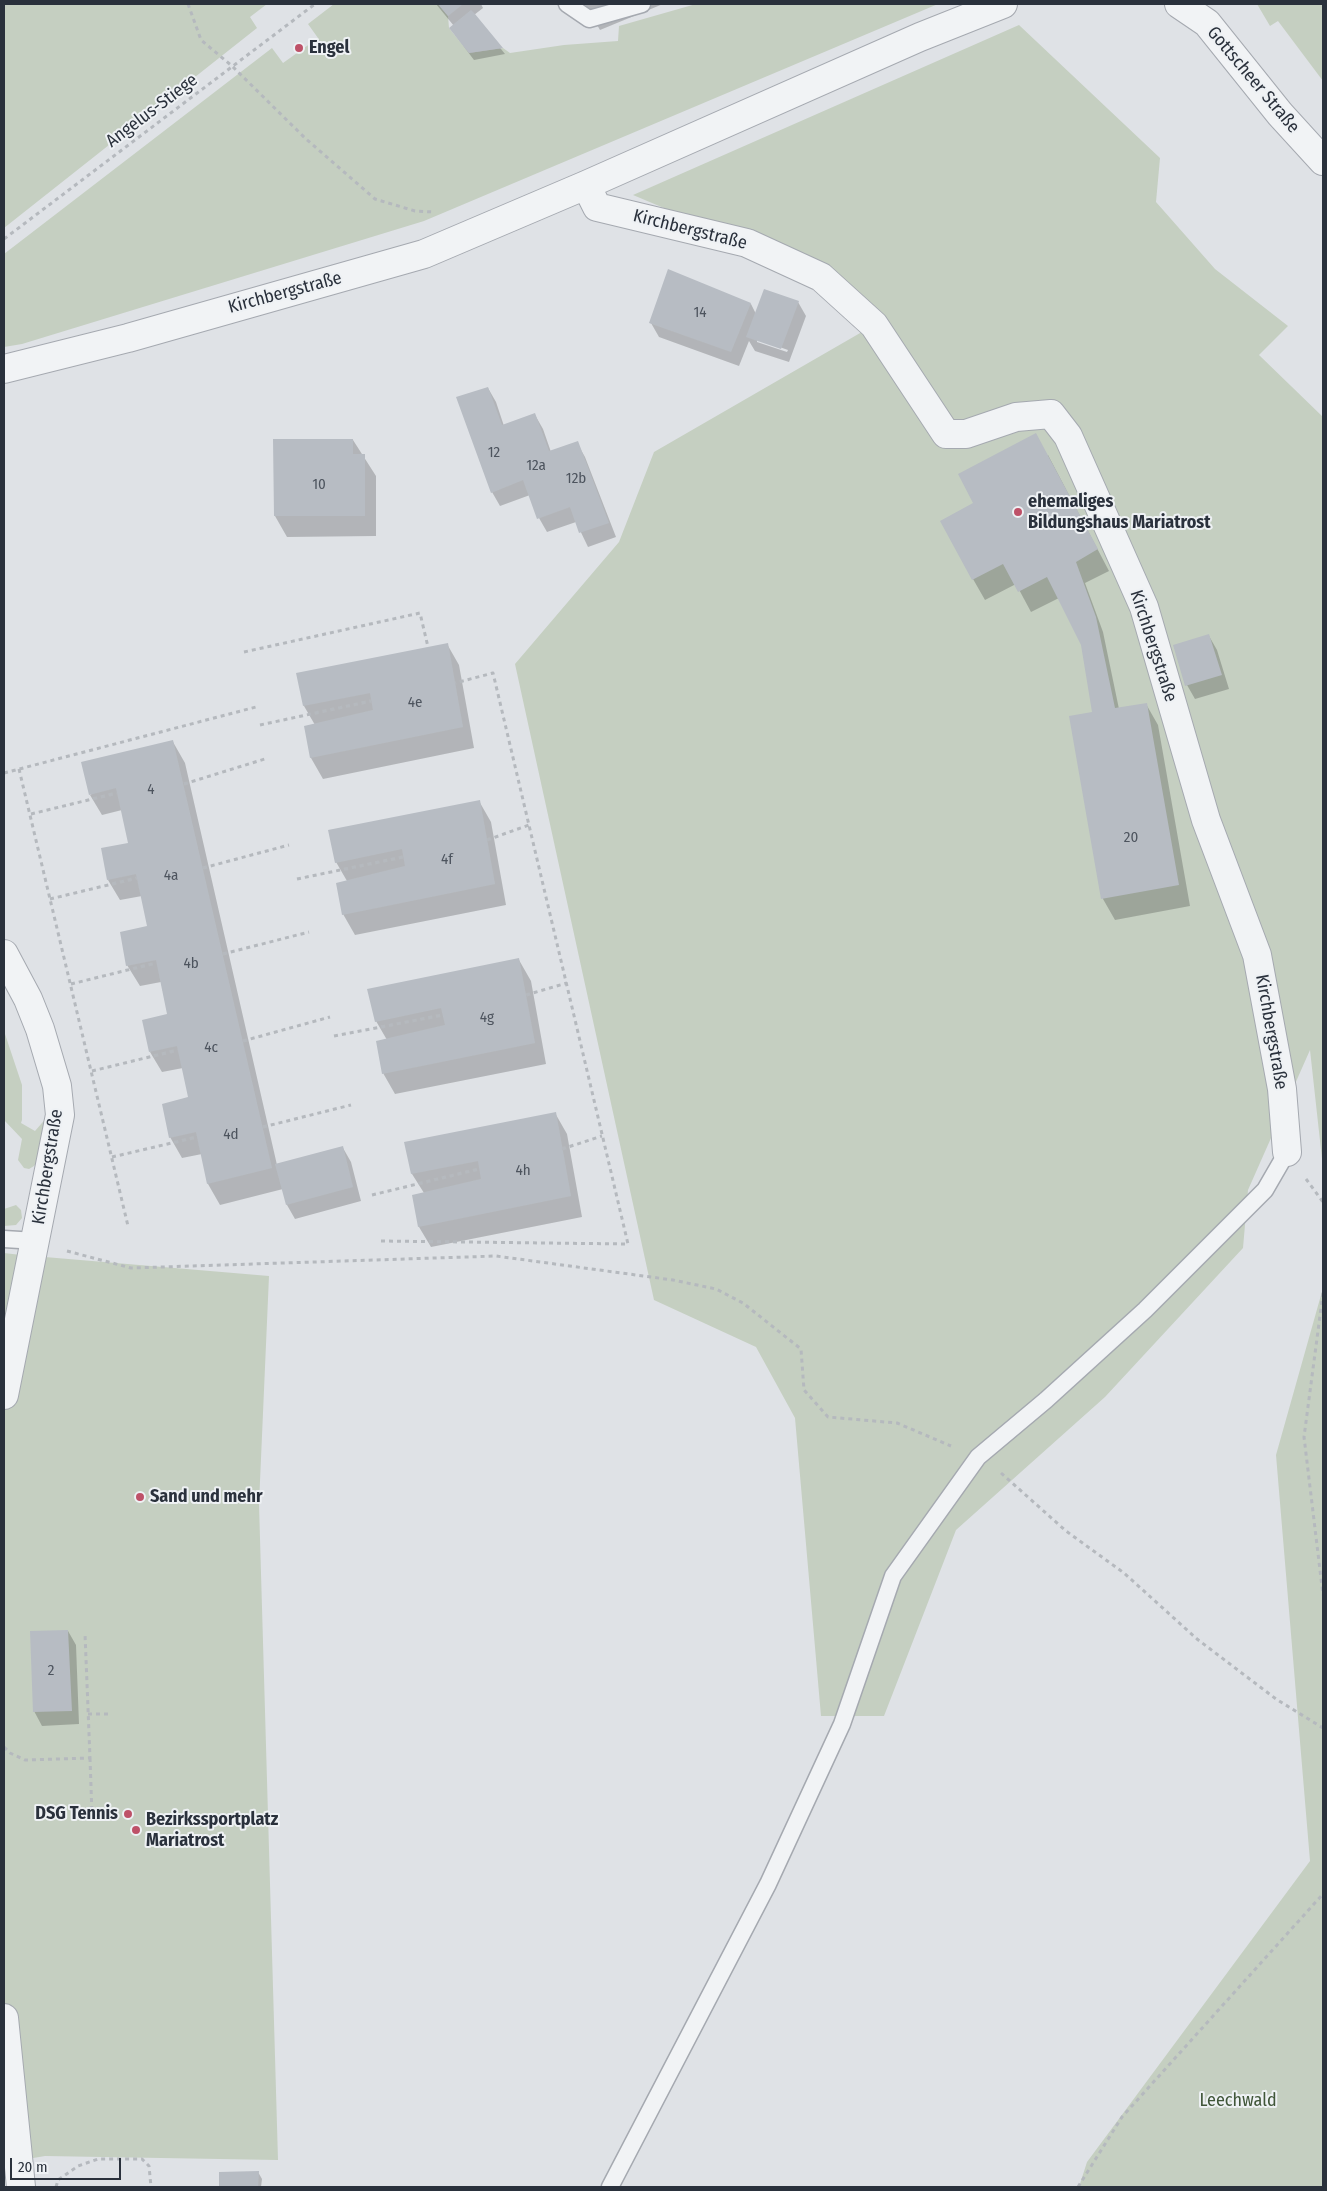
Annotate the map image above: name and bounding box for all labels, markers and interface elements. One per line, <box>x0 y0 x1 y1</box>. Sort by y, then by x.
street label: Gottscheer Straße <box>1202 22 1304 138</box>
place label: Engel <box>309 37 349 59</box>
marker: Engel <box>293 42 305 54</box>
street label: Angelus-Stiege <box>102 70 202 152</box>
street label: Kirchbergstraße <box>631 205 749 255</box>
street label: Kirchbergstraße <box>226 267 344 319</box>
house number: 14 <box>693 304 707 322</box>
house number: 12 <box>488 444 500 462</box>
house number: 12a <box>526 457 546 475</box>
house number: 12b <box>566 470 586 488</box>
house number: 10 <box>312 476 326 494</box>
place label: ehemaliges Bildungshaus Mariatrost <box>1028 491 1211 534</box>
marker: ehemaliges Bildungshaus Mariatrost <box>1012 506 1024 518</box>
street label: Kirchbergstraße <box>1125 587 1181 705</box>
house number: 4e <box>408 694 422 712</box>
house number: 4 <box>147 781 155 799</box>
house number: 20 <box>1124 829 1138 847</box>
house number: 4f <box>441 851 453 869</box>
house number: 4a <box>164 867 178 885</box>
house number: 4b <box>183 955 199 973</box>
street label: Kirchbergstraße <box>1250 973 1292 1091</box>
house number: 4g <box>480 1009 494 1027</box>
house number: 4c <box>204 1039 218 1057</box>
street label: Kirchbergstraße <box>28 1108 68 1226</box>
house number: 4d <box>223 1126 239 1144</box>
house number: 4h <box>515 1162 531 1180</box>
place label: Sand und mehr <box>150 1486 262 1508</box>
marker: Sand und mehr <box>134 1491 146 1503</box>
house number: 2 <box>48 1662 54 1680</box>
place label: DSG Tennis <box>35 1803 118 1825</box>
marker: DSG Tennis <box>122 1808 134 1820</box>
place label: Bezirkssportplatz Mariatrost <box>146 1809 278 1852</box>
marker: Bezirkssportplatz Mariatrost <box>130 1824 142 1836</box>
park label: Leechwald <box>1199 2090 1277 2112</box>
scale bar <box>12 2148 124 2180</box>
text: 20 m <box>18 2158 48 2176</box>

